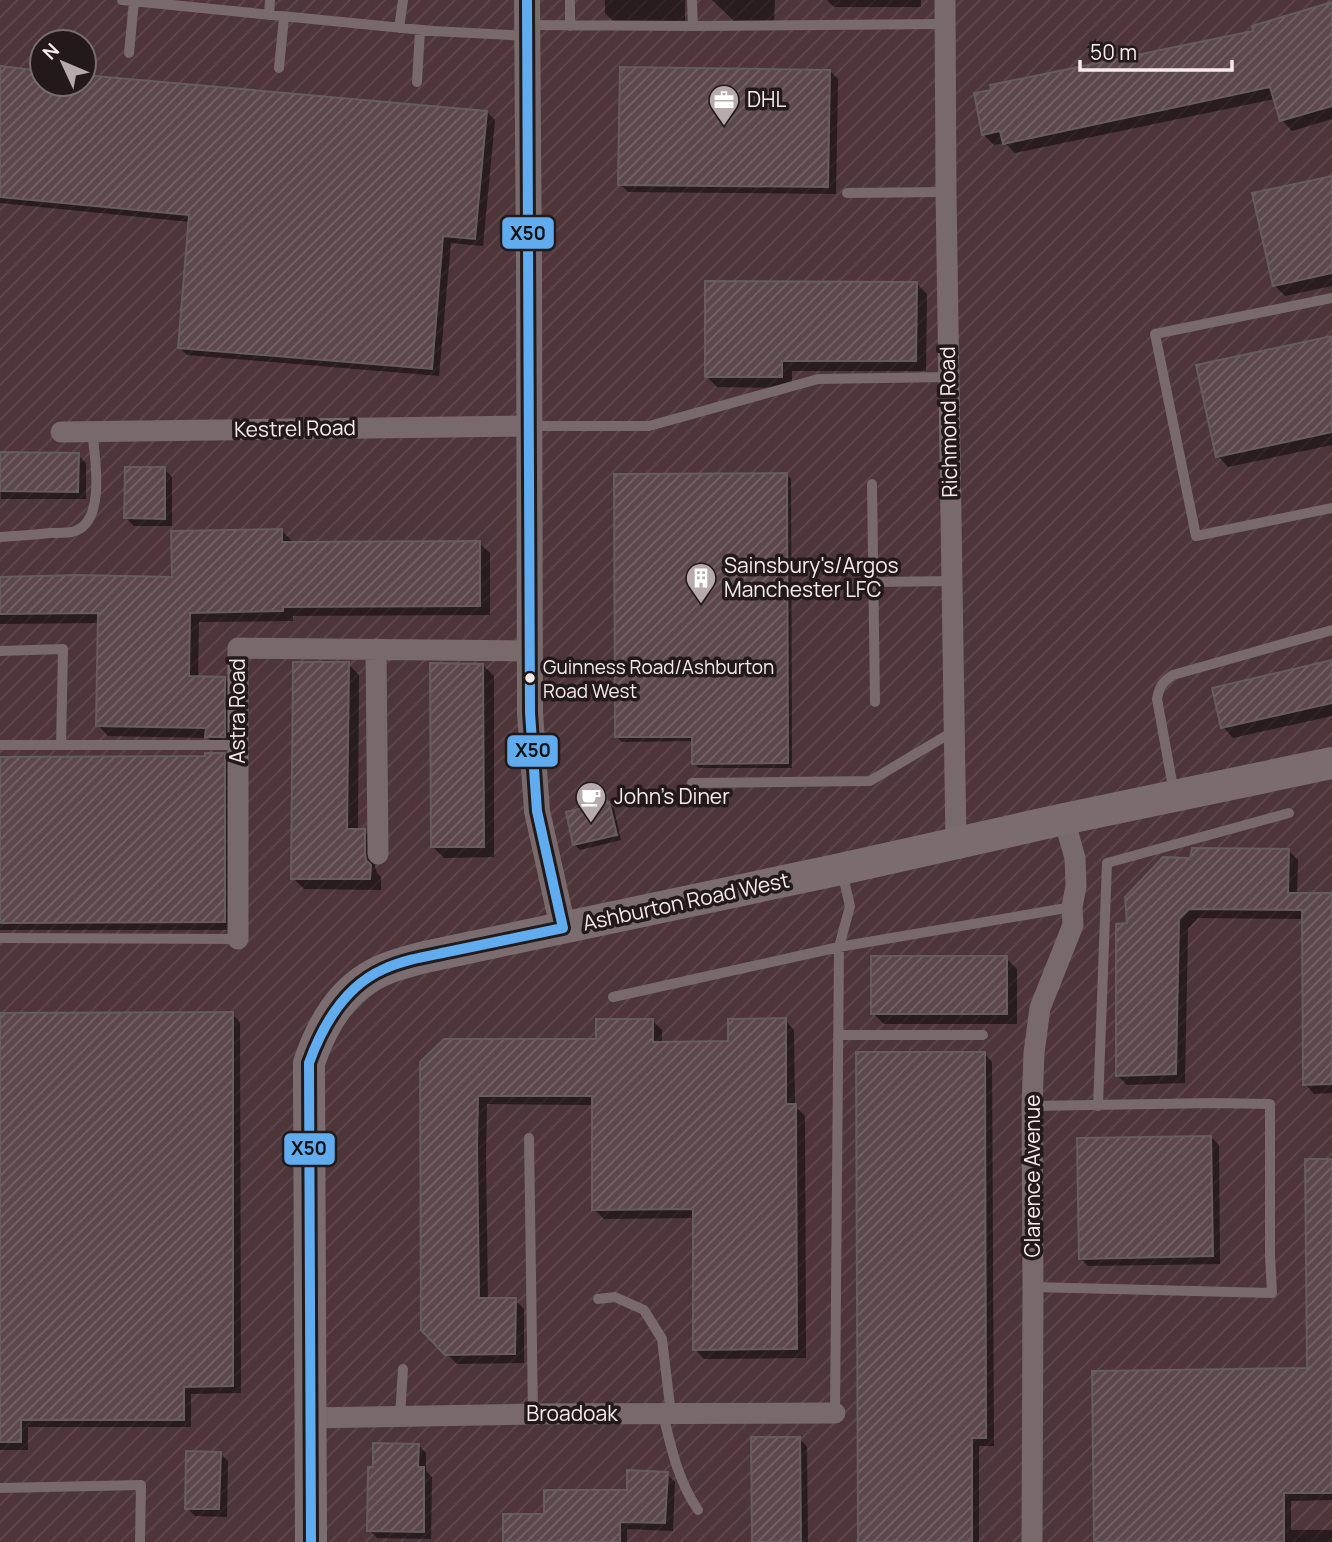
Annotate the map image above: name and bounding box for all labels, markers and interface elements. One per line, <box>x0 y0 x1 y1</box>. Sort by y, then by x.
north arrow <box>28 28 98 98</box>
scale bar <box>1080 28 1232 72</box>
text: N <box>37 37 65 65</box>
text: 50 m <box>1090 38 1137 66</box>
office icon: DHL <box>707 83 741 127</box>
place label: DHL <box>747 85 786 113</box>
line badge: X50 <box>501 216 555 250</box>
text: X50 <box>510 220 546 246</box>
street label: Richmond Road <box>933 346 963 498</box>
street label: Kestrel Road <box>234 413 356 443</box>
place label: Sainsbury's/Argos Manchester LFC <box>724 551 899 603</box>
building icon: Sainsbury's/Argos Manchester LFC <box>684 561 718 605</box>
place label: Guinness Road/Ashburton Road West <box>543 654 774 704</box>
street label: Astra Road <box>223 658 251 764</box>
marker: Guinness Road/Ashburton Road West <box>523 671 537 685</box>
line badge: X50 <box>506 734 559 768</box>
text: X50 <box>515 737 551 763</box>
cafe icon: John's Diner <box>574 780 608 824</box>
place label: John's Diner <box>614 782 730 810</box>
street label: Ashburton Road West <box>580 865 792 937</box>
street label: Clarence Avenue <box>1018 1095 1046 1258</box>
line badge: X50 <box>283 1132 336 1166</box>
text: X50 <box>291 1135 327 1161</box>
street label: Broadoak <box>526 1399 618 1427</box>

